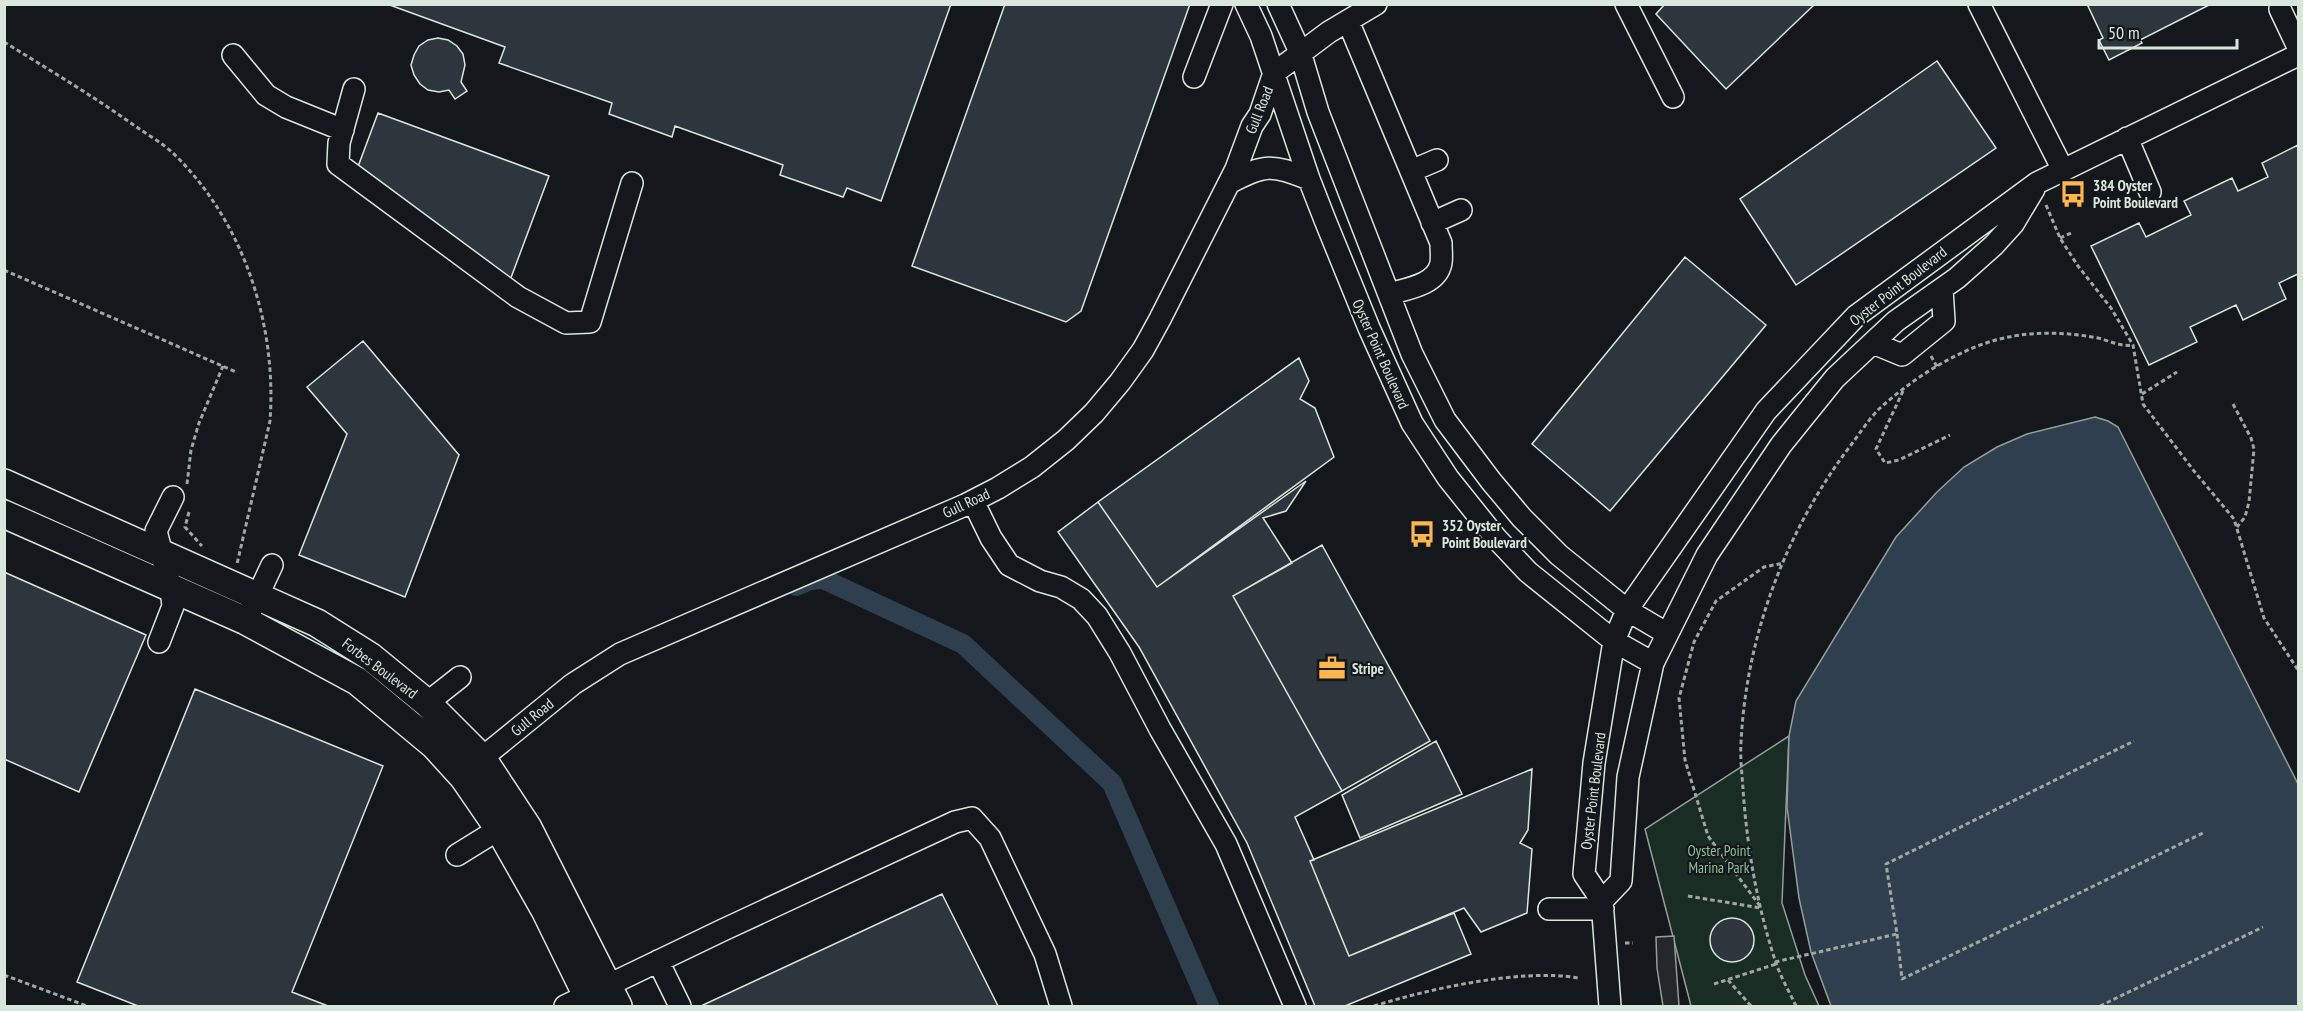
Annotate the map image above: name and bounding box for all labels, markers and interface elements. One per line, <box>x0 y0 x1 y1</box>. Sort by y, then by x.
scale bar <box>2099 12 2237 50</box>
text: 50 m <box>2108 21 2140 44</box>
street label: Gull Road <box>1241 83 1277 137</box>
place label: 384 Oyster Point Boulevard <box>2093 176 2178 212</box>
bus stop icon: 384 Oyster Point Boulevard <box>2058 179 2088 209</box>
street label: Oyster Point Boulevard <box>1846 242 1950 330</box>
street label: Oyster Point Boulevard <box>1348 296 1414 412</box>
street label: Gull Road <box>939 484 993 522</box>
place label: 352 Oyster Point Boulevard <box>1442 516 1527 552</box>
bus stop icon: 352 Oyster Point Boulevard <box>1407 519 1437 549</box>
street label: Forbes Boulevard <box>338 633 422 703</box>
office icon: Stripe <box>1317 653 1347 683</box>
place label: Stripe <box>1352 659 1384 678</box>
street label: Gull Road <box>507 694 557 740</box>
street label: Oyster Point Boulevard <box>1576 731 1610 851</box>
park label: Oyster Point Marina Park <box>1687 841 1751 877</box>

